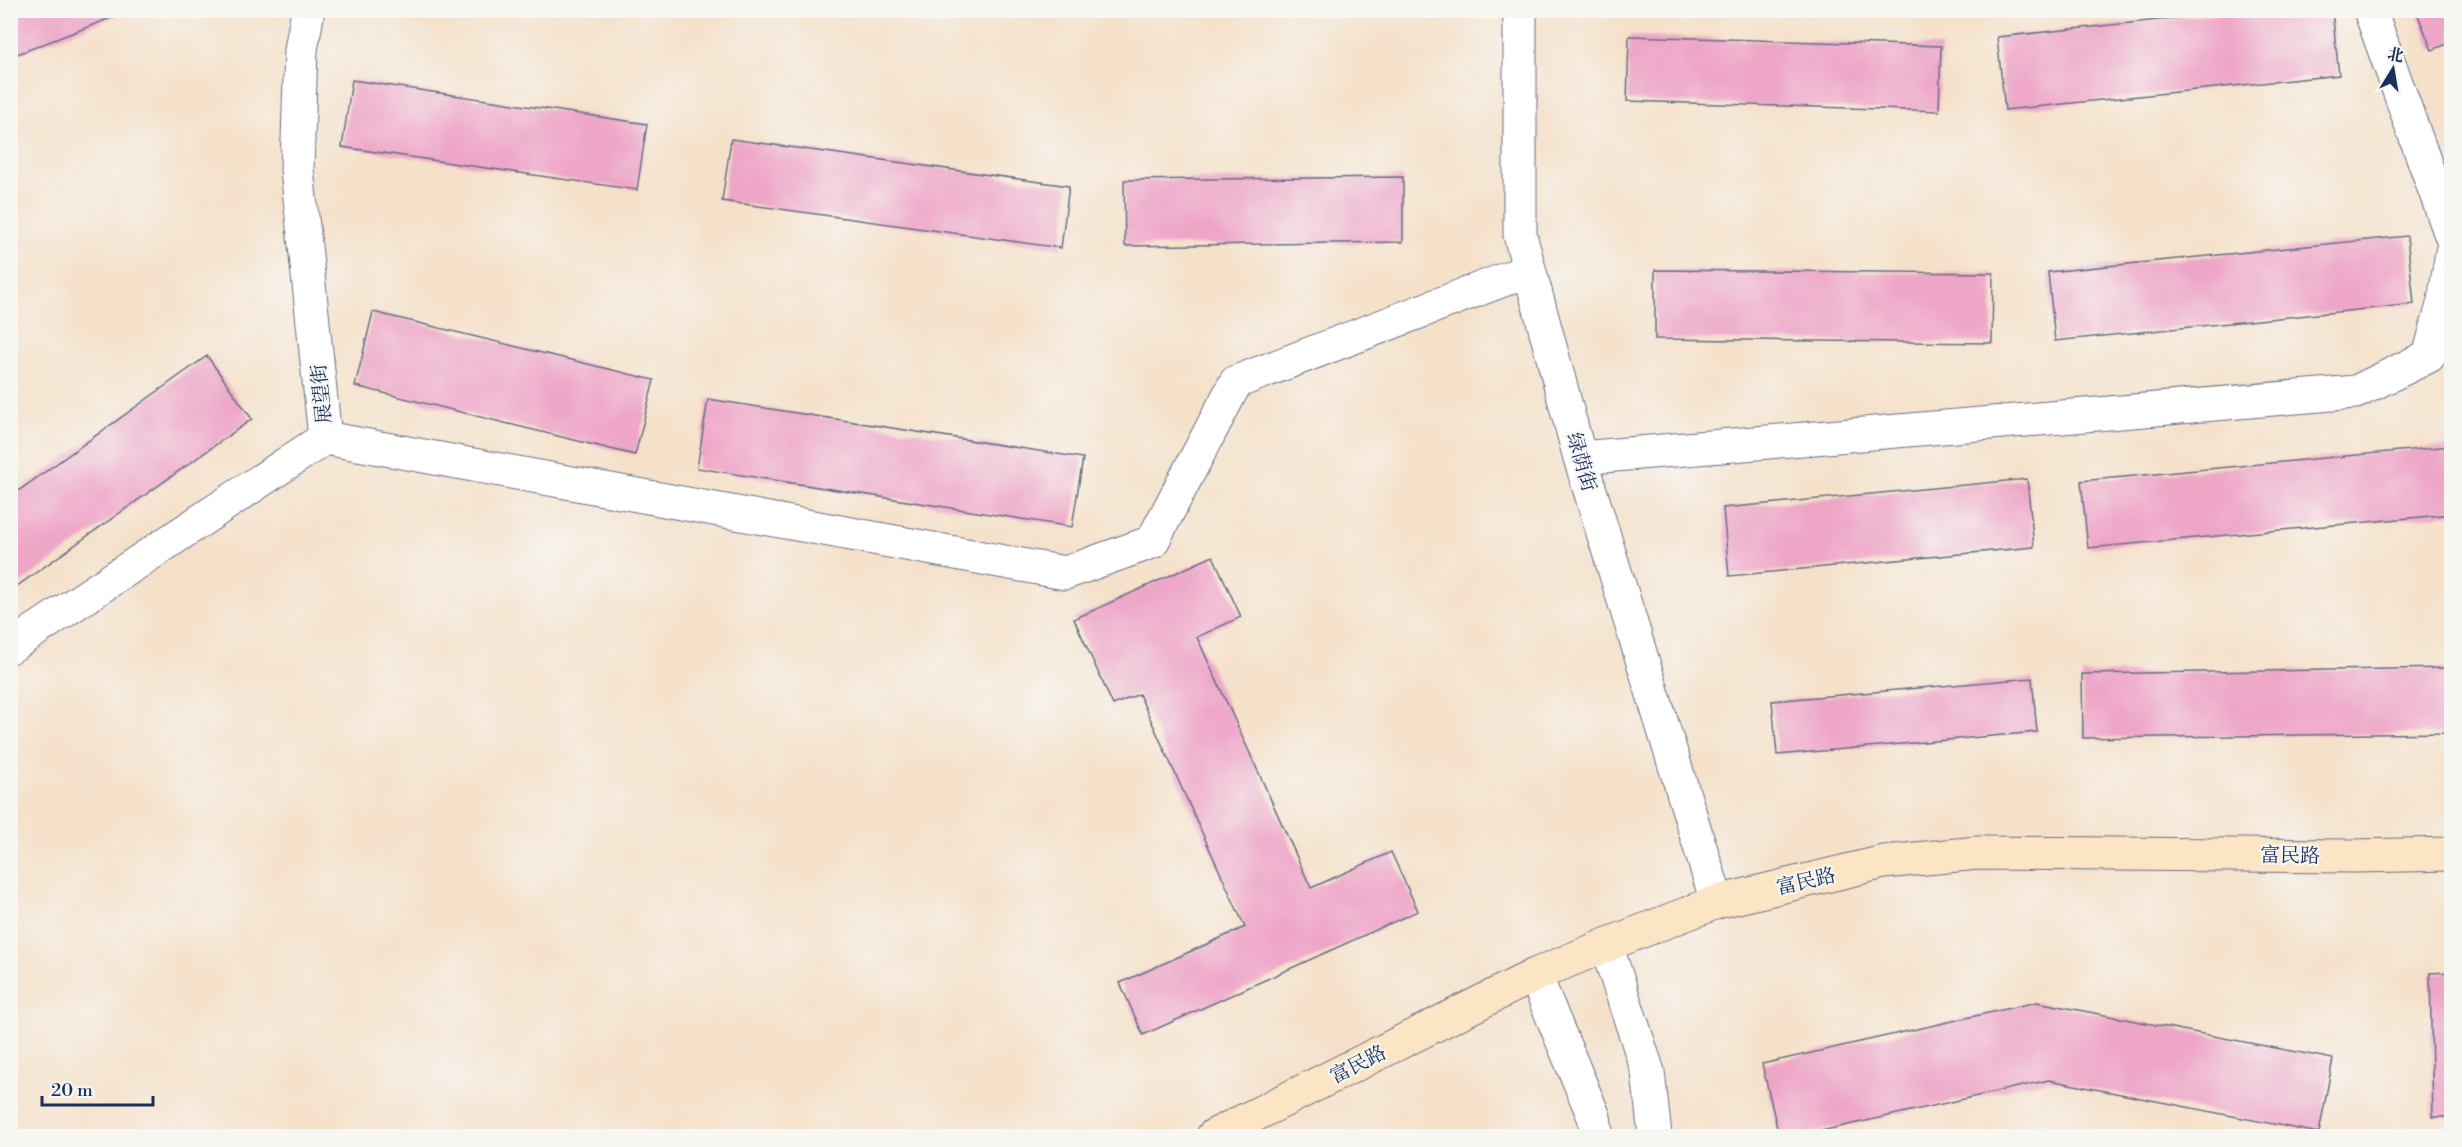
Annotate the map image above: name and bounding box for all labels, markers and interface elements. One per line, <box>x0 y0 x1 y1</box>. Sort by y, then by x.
north arrow <box>2363 39 2423 99</box>
text: 北 <box>2386 44 2405 67</box>
street label: 展望街 <box>307 363 338 425</box>
street label: 绿荫街 <box>1560 430 1601 495</box>
street label: 富民路 <box>2260 843 2320 870</box>
street label: 富民路 <box>1774 864 1838 901</box>
street label: 富民路 <box>1326 1041 1391 1090</box>
scale bar <box>42 1069 153 1107</box>
text: 20 m <box>51 1079 93 1102</box>

